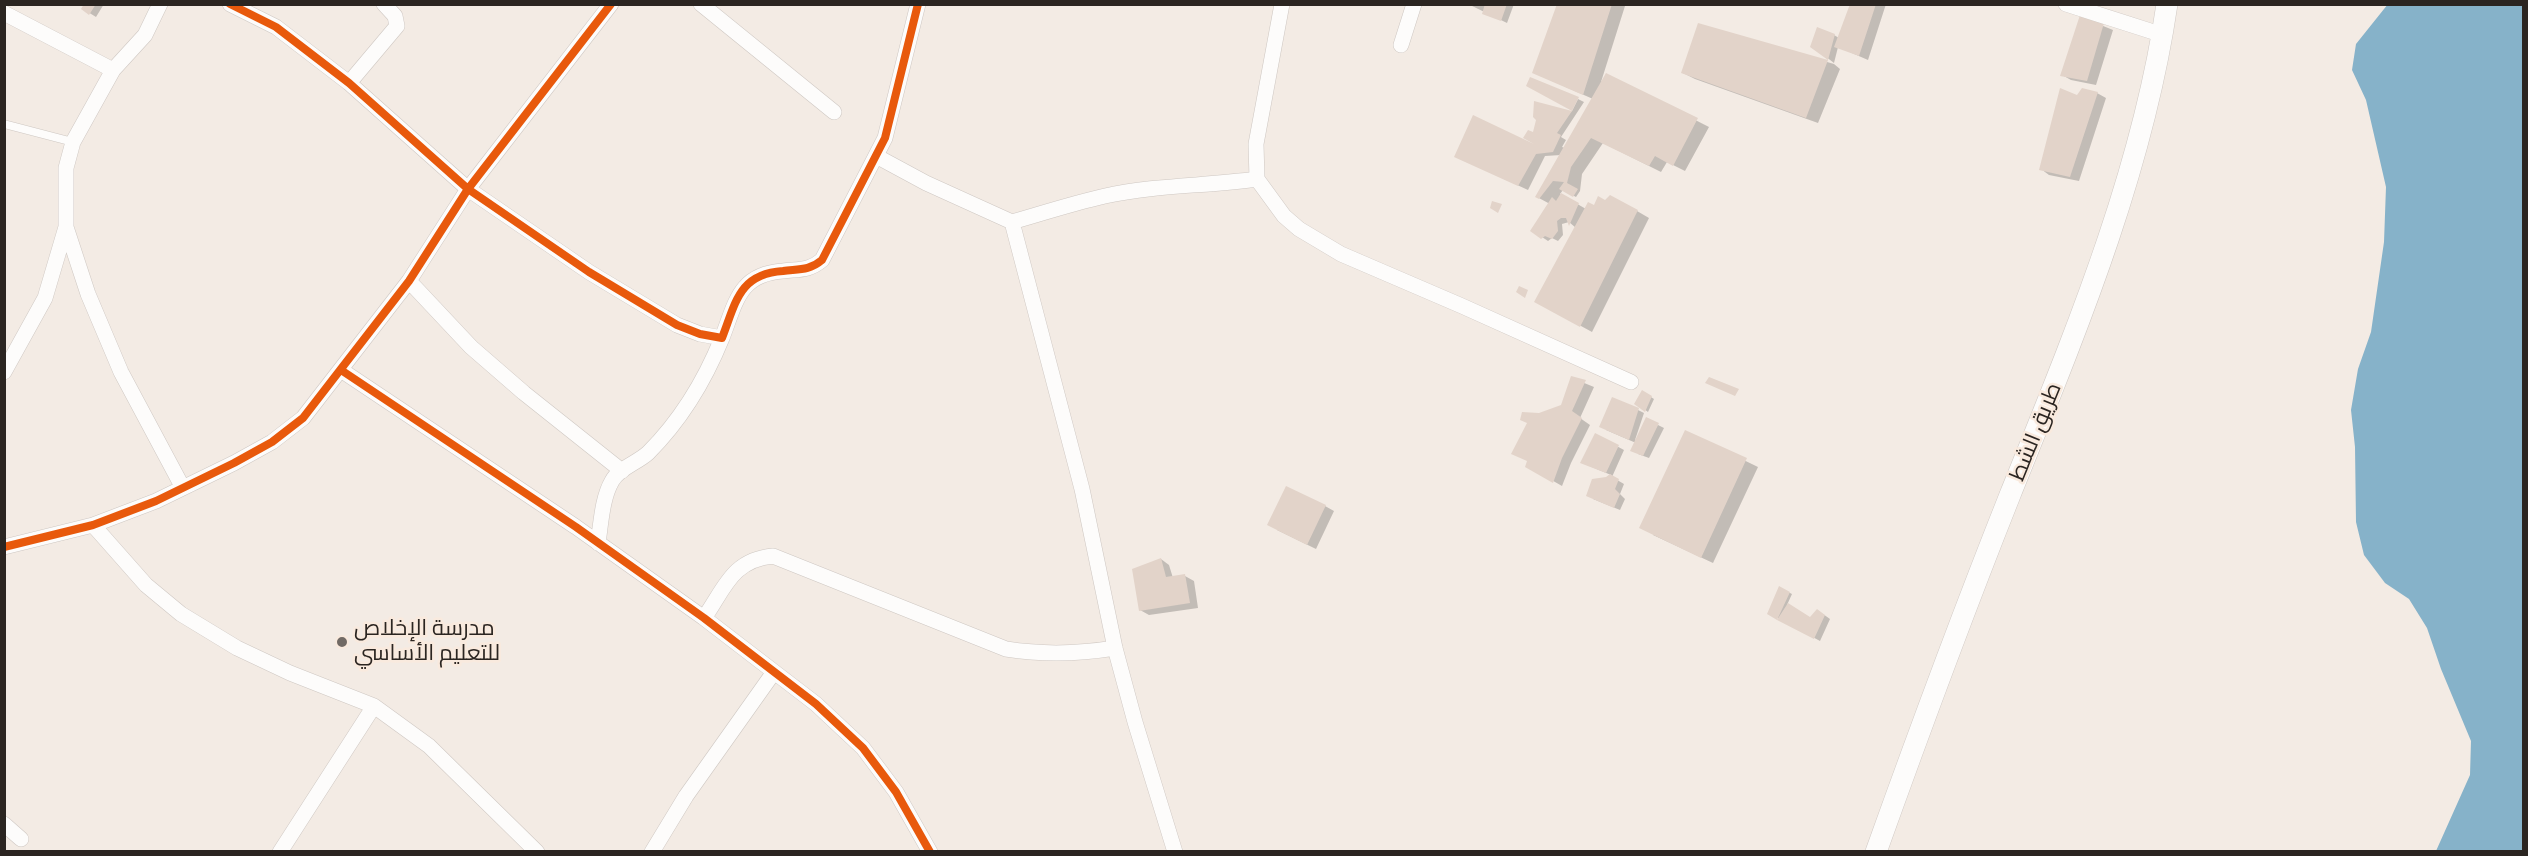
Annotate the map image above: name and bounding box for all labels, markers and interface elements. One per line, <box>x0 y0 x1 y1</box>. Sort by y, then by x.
street label: طريق الشط <box>2004 379 2068 485</box>
place label: مدرسة الإخلاص للتعليم الأساسي <box>354 616 500 668</box>
marker: مدرسة الإخلاص للتعليم الأساسي <box>335 635 349 649</box>

